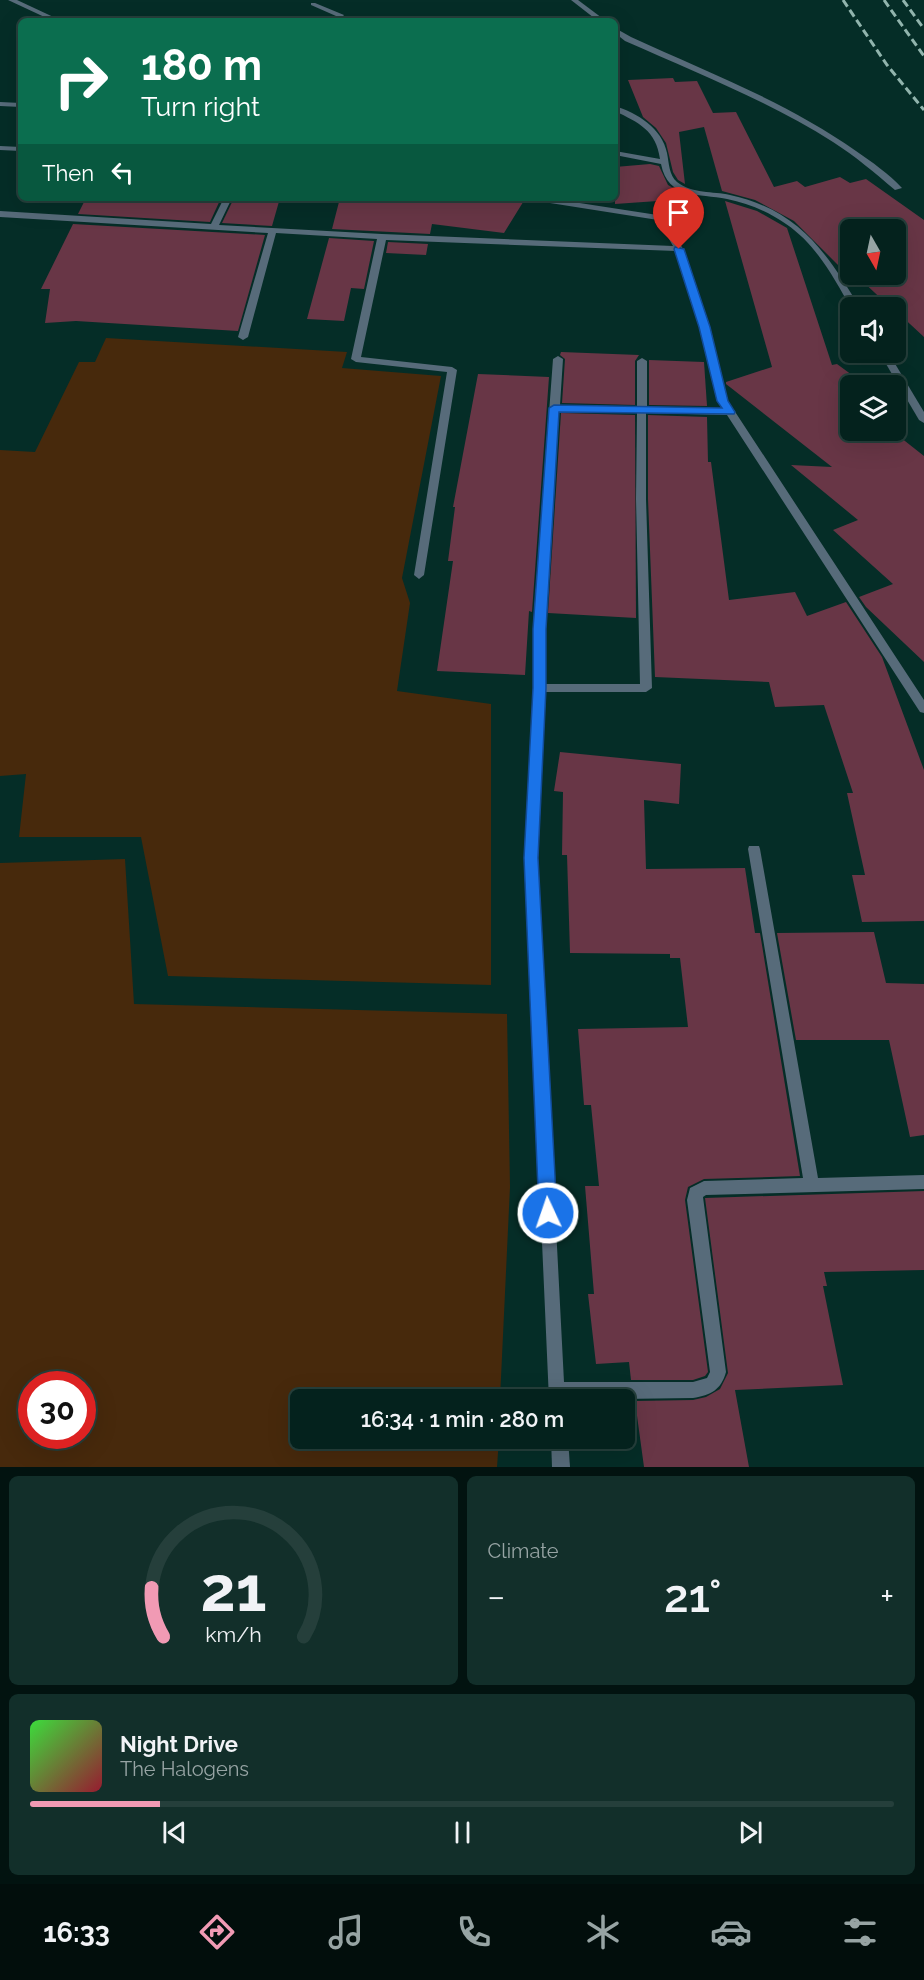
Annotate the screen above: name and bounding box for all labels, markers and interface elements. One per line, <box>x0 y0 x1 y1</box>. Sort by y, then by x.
text: 180 m <box>141 41 262 90</box>
icon: right <box>42 42 120 120</box>
text: Turn right <box>141 91 260 122</box>
icon: left <box>106 156 139 189</box>
text: Then <box>42 160 94 186</box>
pin <box>653 187 704 249</box>
icon: arrive <box>662 196 695 229</box>
north arrow <box>840 219 906 285</box>
map controls <box>840 219 906 441</box>
button: sound <box>840 297 906 363</box>
button: layers <box>840 375 906 441</box>
position arrow <box>516 1181 580 1245</box>
speed limit sign: 30 <box>18 1371 96 1449</box>
text: 16:34 · 1 min · 280 m <box>361 1406 564 1432</box>
text: Climate <box>488 1539 559 1563</box>
text: 21 <box>200 1552 266 1626</box>
text: 21° <box>664 1570 722 1623</box>
text: − <box>488 1577 505 1616</box>
text: + <box>880 1577 894 1616</box>
text: km/h <box>205 1623 262 1648</box>
text: Night Drive <box>120 1731 238 1757</box>
text: The Halogens <box>120 1757 249 1781</box>
icon: previous <box>158 1816 191 1849</box>
icon: pause <box>446 1816 479 1849</box>
icon: next <box>734 1816 767 1849</box>
icon: directions <box>196 1911 238 1953</box>
icon: music <box>325 1911 367 1953</box>
icon: phone <box>453 1911 495 1953</box>
icon: climate <box>582 1911 624 1953</box>
icon: car <box>710 1911 752 1953</box>
icon: filters <box>839 1911 881 1953</box>
text: 16:33 <box>43 1917 110 1948</box>

